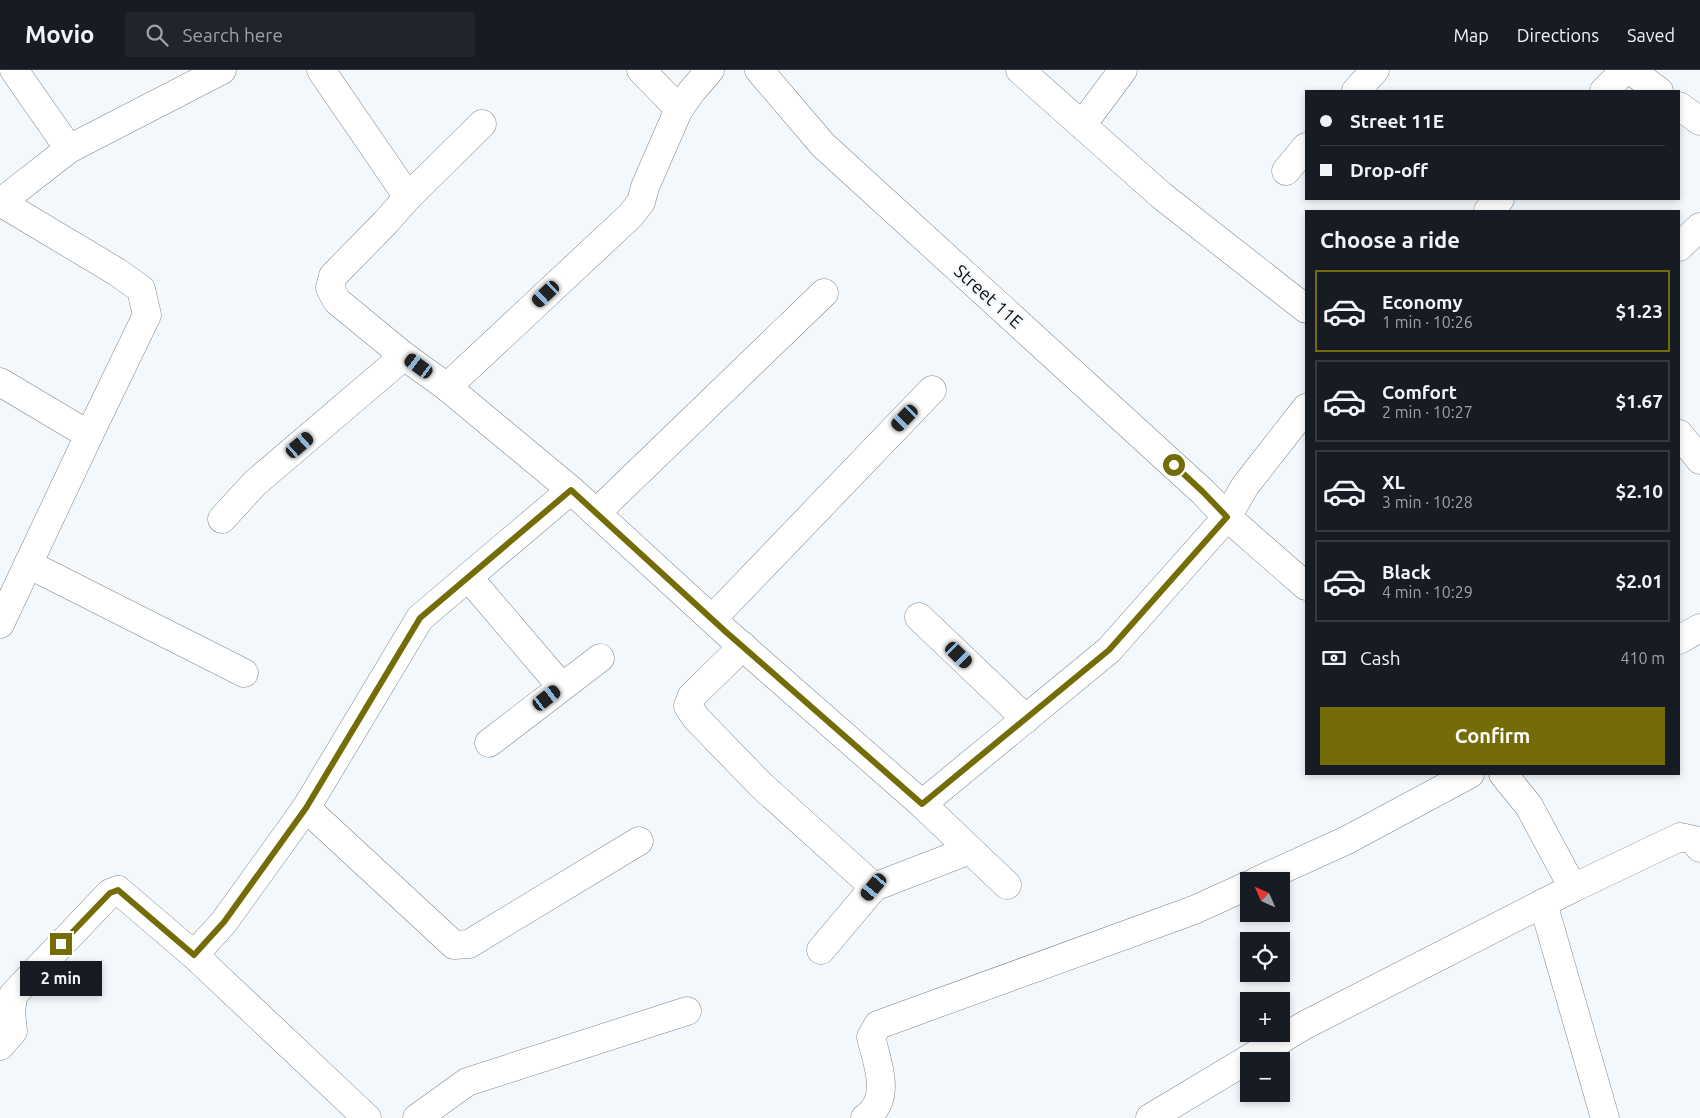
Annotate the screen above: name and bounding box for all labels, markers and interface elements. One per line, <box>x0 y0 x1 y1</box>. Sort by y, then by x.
search box <box>125 12 475 57</box>
text: Movio <box>25 21 95 48</box>
icon: search <box>143 21 171 49</box>
text: Search here <box>183 24 283 46</box>
text: Map <box>1453 25 1489 45</box>
text: Directions <box>1517 25 1599 45</box>
text: Saved <box>1627 25 1675 45</box>
text: Street 11E <box>1350 110 1444 132</box>
text: Drop-off <box>1350 159 1428 181</box>
text: Choose a ride <box>1320 227 1460 252</box>
street label: Street 11E <box>951 260 1027 332</box>
car <box>529 278 562 310</box>
icon: car <box>1322 289 1367 334</box>
text: Economy <box>1382 291 1463 313</box>
text: $1.23 <box>1615 300 1663 322</box>
text: 1 min · 10:26 <box>1382 313 1473 331</box>
car <box>402 351 435 381</box>
icon: car <box>1322 379 1367 424</box>
text: Comfort <box>1382 381 1457 403</box>
text: $1.67 <box>1615 390 1663 412</box>
car <box>889 402 920 434</box>
text: 2 min · 10:27 <box>1382 403 1473 421</box>
car <box>283 429 316 461</box>
route start <box>1163 454 1185 476</box>
icon: car <box>1322 469 1367 514</box>
text: XL <box>1382 471 1405 493</box>
text: $2.10 <box>1615 480 1663 502</box>
text: 3 min · 10:28 <box>1382 493 1473 511</box>
icon: car <box>1322 559 1367 604</box>
text: Black <box>1382 561 1431 583</box>
text: $2.01 <box>1615 570 1663 592</box>
text: 4 min · 10:29 <box>1382 583 1473 601</box>
car <box>942 639 975 671</box>
icon: cash <box>1320 644 1348 672</box>
text: Cash <box>1360 647 1401 669</box>
text: 410 m <box>1620 649 1665 667</box>
car <box>530 683 563 713</box>
button: Confirm <box>1320 707 1665 765</box>
car <box>858 871 889 903</box>
north arrow <box>1240 872 1290 922</box>
map controls <box>1240 872 1290 1102</box>
button: locate <box>1240 932 1290 982</box>
route end <box>50 933 72 955</box>
callout: 2 min <box>20 962 102 996</box>
text: 2 min <box>41 969 81 987</box>
button: + <box>1240 992 1290 1042</box>
button: − <box>1240 1052 1290 1102</box>

